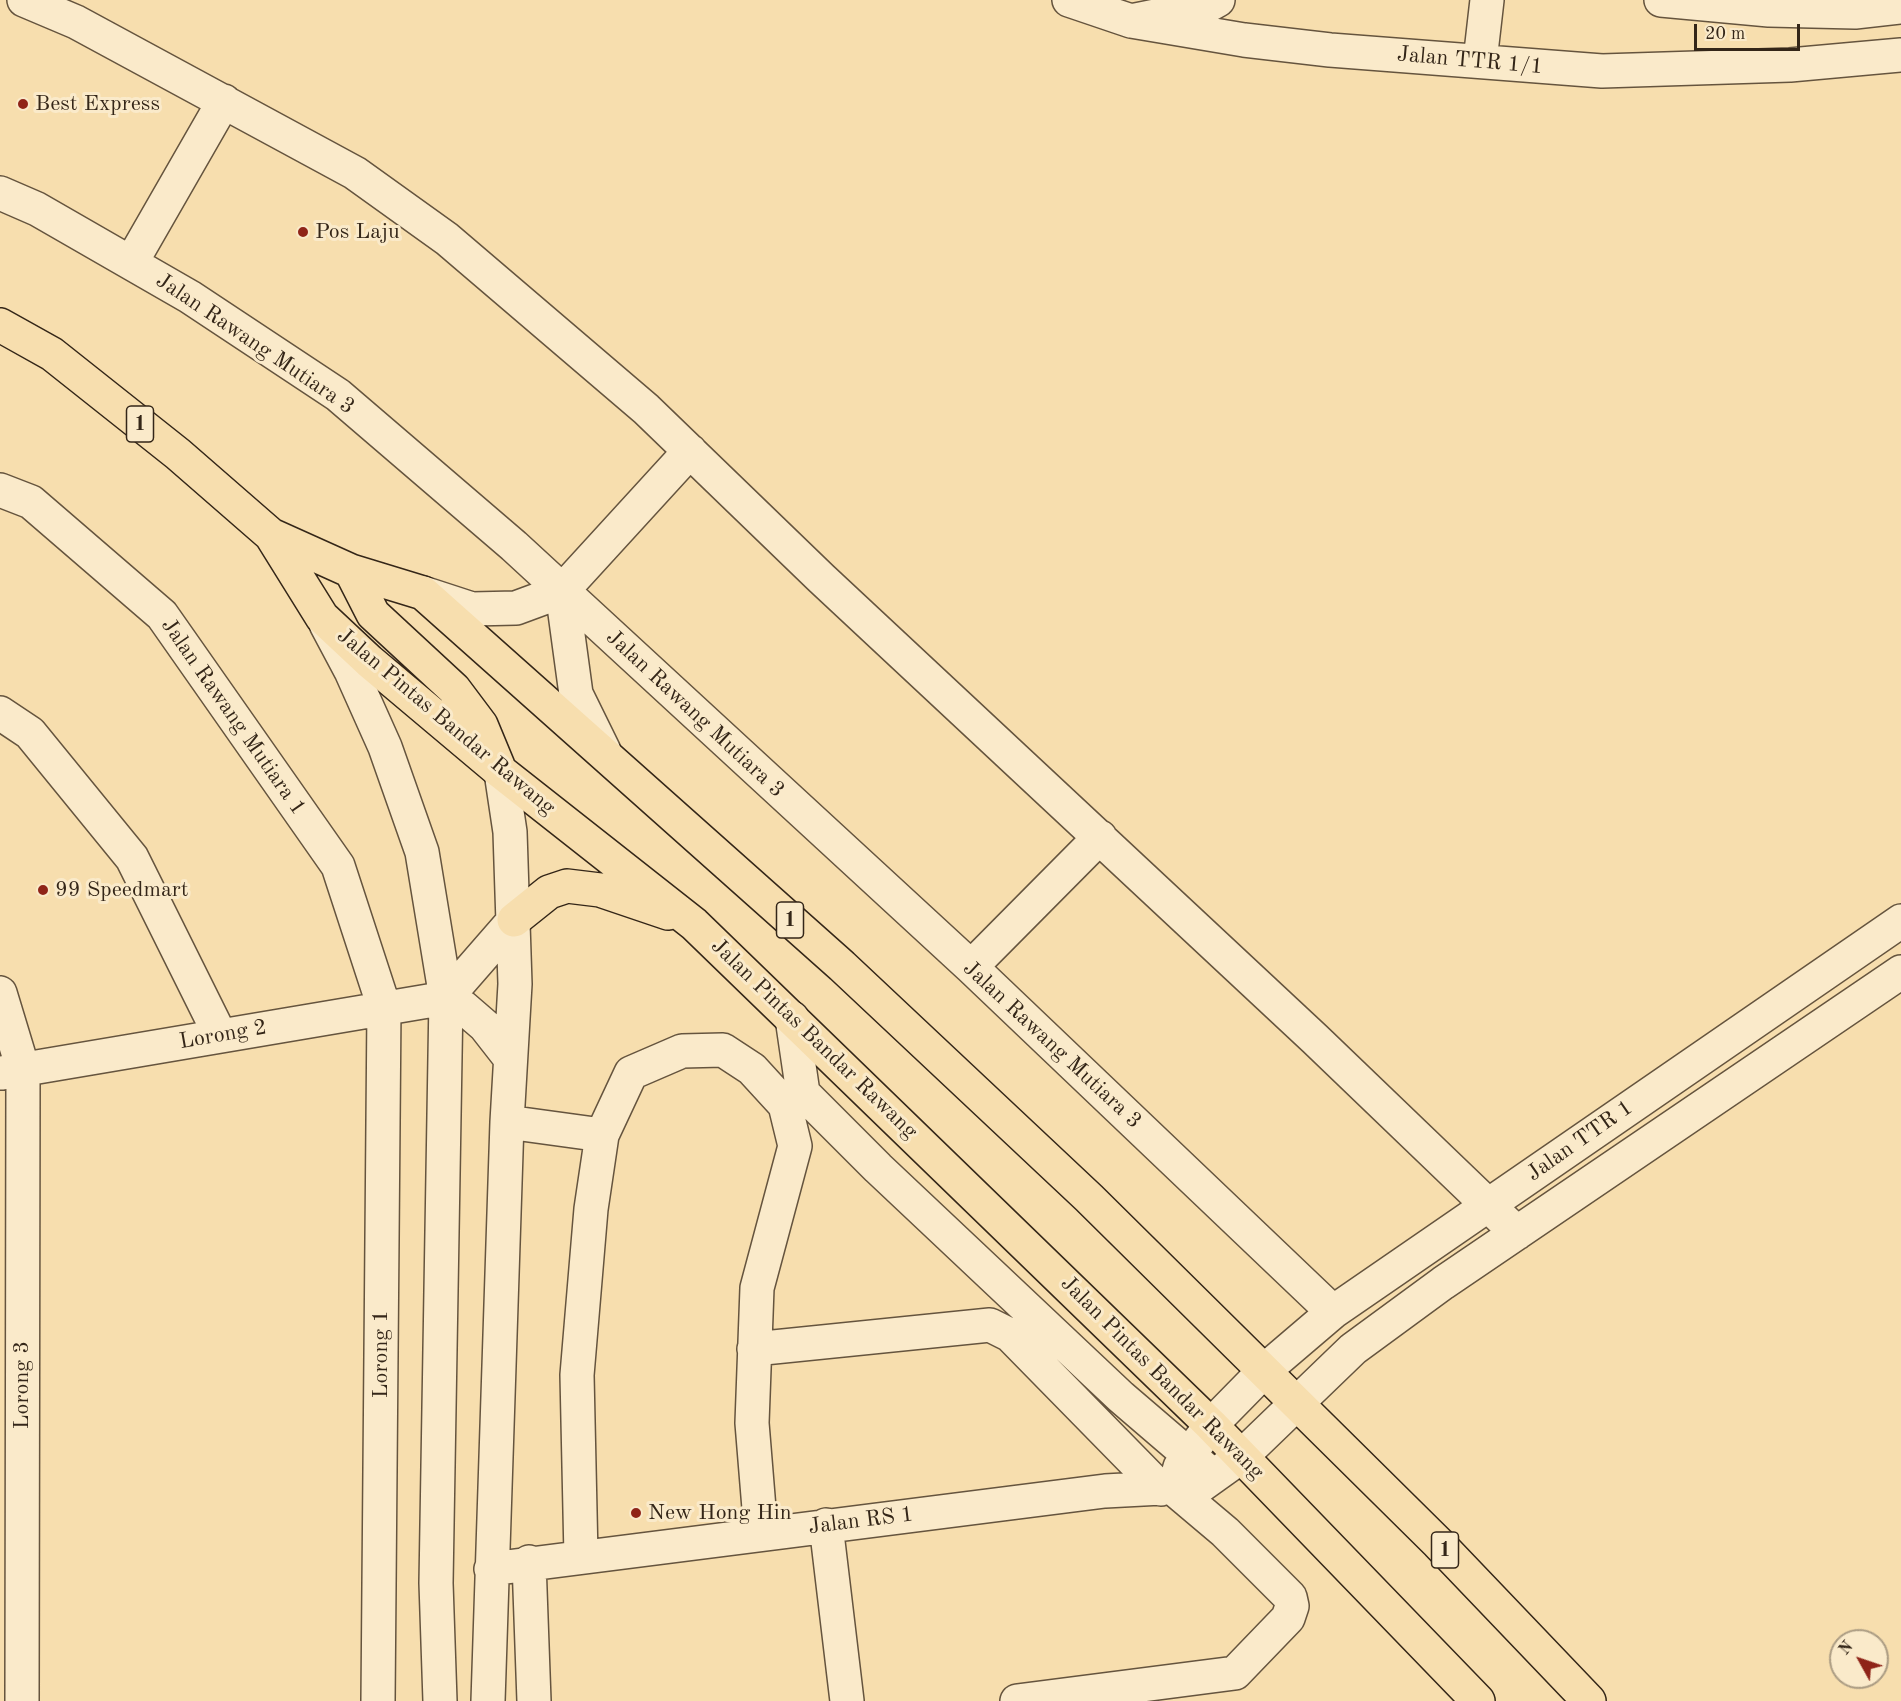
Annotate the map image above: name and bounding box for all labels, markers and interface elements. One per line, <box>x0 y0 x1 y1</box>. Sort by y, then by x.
scale bar <box>1697 12 1804 50</box>
text: 20 m <box>1705 25 1745 43</box>
street label: Jalan TTR 1/1 <box>1396 41 1544 81</box>
place label: Best Express <box>35 91 160 117</box>
marker: Best Express <box>16 97 30 111</box>
place label: Pos Laju <box>315 219 400 245</box>
marker: Pos Laju <box>296 225 310 239</box>
street label: Jalan Rawang Mutiara 3 <box>150 268 360 420</box>
road number: 1 <box>126 406 154 442</box>
street label: Jalan Rawang Mutiara 1 <box>155 613 311 821</box>
street label: Jalan Pintas Bandar Rawang <box>331 623 561 821</box>
street label: Jalan Rawang Mutiara 3 <box>600 624 790 804</box>
place label: 99 Speedmart <box>55 877 188 903</box>
marker: 99 Speedmart <box>36 883 50 897</box>
road number: 1 <box>776 902 804 938</box>
street label: Jalan Pintas Bandar Rawang <box>705 933 923 1145</box>
street label: Jalan Rawang Mutiara 3 <box>957 955 1147 1135</box>
street label: Lorong 2 <box>177 1014 269 1056</box>
street label: Jalan TTR 1 <box>1522 1095 1638 1187</box>
street label: Jalan Pintas Bandar Rawang <box>1055 1271 1269 1485</box>
street label: Lorong 1 <box>368 1310 394 1398</box>
street label: Lorong 3 <box>9 1341 35 1429</box>
place label: New Hong Hin <box>648 1500 792 1526</box>
street label: Jalan RS 1 <box>807 1501 915 1541</box>
marker: New Hong Hin <box>629 1506 643 1520</box>
road number: 1 <box>1432 1532 1458 1568</box>
north arrow <box>1829 1629 1889 1689</box>
text: N <box>1837 1639 1857 1659</box>

